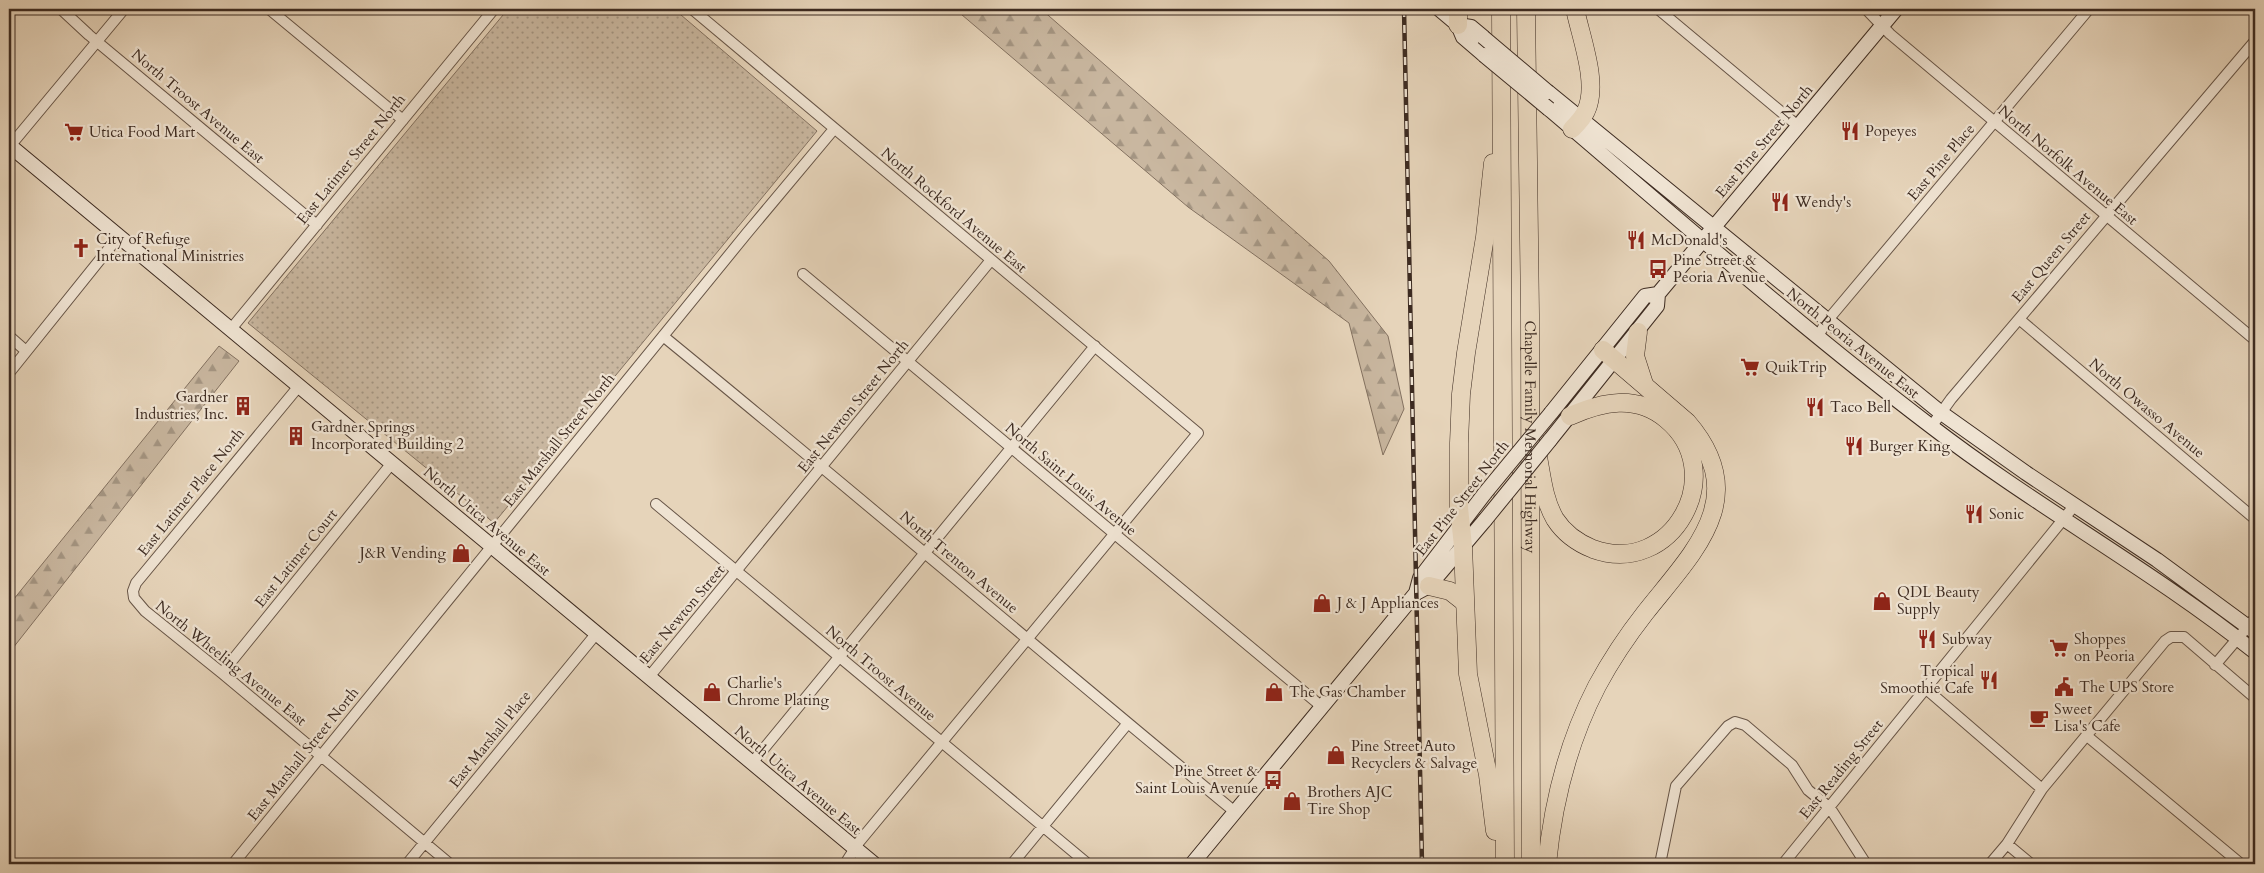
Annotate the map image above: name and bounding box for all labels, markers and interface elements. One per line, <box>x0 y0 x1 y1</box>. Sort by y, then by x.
street label: North Troost Avenue East <box>127 44 269 168</box>
street label: East Pine Street North <box>1711 80 1818 202</box>
street label: East Latimer Street North <box>292 89 410 228</box>
street label: North Norfolk Avenue East <box>1994 101 2142 230</box>
street label: East Pine Place <box>1903 119 1979 205</box>
restaurant icon: Popeyes <box>1839 120 1861 142</box>
supermarket icon: Utica Food Mart <box>63 121 85 143</box>
place label: Popeyes <box>1865 121 1917 141</box>
place label: Utica Food Mart <box>89 122 195 142</box>
street label: North Rockford Avenue East <box>877 143 1032 277</box>
restaurant icon: Wendy's <box>1769 191 1791 213</box>
place label: Wendy's <box>1794 192 1851 212</box>
street label: East Queen Street <box>2007 207 2095 307</box>
place label: City of Refuge International Ministries <box>96 229 244 266</box>
restaurant icon: McDonald's <box>1625 229 1647 251</box>
place label: McDonald's <box>1651 230 1728 250</box>
church icon: City of Refuge International Ministries <box>70 237 92 259</box>
place label: Pine Street & Peoria Avenue <box>1673 250 1766 287</box>
bus stop icon: Pine Street & Peoria Avenue <box>1647 258 1669 280</box>
street label: North Peoria Avenue East <box>1782 283 1924 403</box>
street label: Chapelle Family Memorial Highway <box>1520 320 1540 554</box>
street label: East Newton Street North <box>793 335 913 477</box>
street label: North Owasso Avenue <box>2085 354 2209 463</box>
supermarket icon: QuikTrip <box>1739 356 1761 378</box>
place label: QuikTrip <box>1765 357 1827 377</box>
street label: East Marshall Street North <box>499 368 620 511</box>
place label: Gardner Industries, Inc. <box>135 387 229 424</box>
building icon: Gardner Industries, Inc. <box>232 395 254 417</box>
restaurant icon: Taco Bell <box>1804 396 1826 418</box>
place label: Taco Bell <box>1830 397 1891 417</box>
place label: Gardner Springs Incorporated Building 2 <box>311 417 464 454</box>
street label: North Saint Louis Avenue <box>1001 418 1141 540</box>
street label: East Latimer Place North <box>133 423 249 560</box>
building icon: Gardner Springs Incorporated Building 2 <box>285 425 307 447</box>
restaurant icon: Burger King <box>1843 435 1865 457</box>
street label: East Pine Street North <box>1411 436 1514 560</box>
place label: Burger King <box>1869 436 1951 456</box>
street label: North Utica Avenue East <box>419 462 555 580</box>
restaurant icon: Sonic <box>1963 503 1985 525</box>
street label: East Latimer Court <box>250 504 342 611</box>
place label: Sonic <box>1989 504 2024 524</box>
street label: North Trenton Avenue <box>895 506 1023 618</box>
shop icon: J&R Vending <box>450 542 472 564</box>
place label: J&R Vending <box>358 543 447 563</box>
street label: East Newton Street <box>635 560 729 667</box>
place label: QDL Beauty Supply <box>1897 582 1980 619</box>
shop icon: QDL Beauty Supply <box>1871 590 1893 612</box>
shop icon: J & J Appliances <box>1311 592 1333 614</box>
place label: J & J Appliances <box>1335 593 1439 613</box>
street label: North Wheeling Avenue East <box>151 596 311 730</box>
street label: North Troost Avenue <box>822 621 941 725</box>
restaurant icon: Subway <box>1916 628 1938 650</box>
place label: Subway <box>1942 629 1992 649</box>
place label: Shoppes on Peoria <box>2074 629 2135 666</box>
supermarket icon: Shoppes on Peoria <box>2048 637 2070 659</box>
place label: Tropical Smoothie Cafe <box>1880 661 1974 698</box>
restaurant icon: Tropical Smoothie Cafe <box>1978 669 2000 691</box>
place label: Charlie's Chrome Plating <box>727 673 829 710</box>
public building icon: The UPS Store <box>2053 676 2075 698</box>
place label: The UPS Store <box>2079 677 2175 697</box>
shop icon: Charlie's Chrome Plating <box>701 681 723 703</box>
shop icon: The Gas Chamber <box>1263 681 1285 703</box>
street label: East Marshall Street North <box>243 682 364 825</box>
place label: The Gas Chamber <box>1289 682 1406 702</box>
street label: East Marshall Place <box>445 686 536 792</box>
place label: Sweet Lisa's Cafe <box>2054 699 2121 736</box>
cafe icon: Sweet Lisa's Cafe <box>2028 707 2050 729</box>
street label: East Reading Street <box>1795 715 1887 823</box>
street label: North Utica Avenue East <box>730 721 866 839</box>
place label: Pine Street Auto Recyclers & Salvage <box>1351 736 1477 773</box>
shop icon: Pine Street Auto Recyclers & Salvage <box>1325 744 1347 766</box>
place label: Pine Street & Saint Louis Avenue <box>1135 761 1258 798</box>
bus stop icon: Pine Street & Saint Louis Avenue <box>1262 769 1284 791</box>
place label: Brothers AJC Tire Shop <box>1307 782 1392 819</box>
shop icon: Brothers AJC Tire Shop <box>1281 790 1303 812</box>

